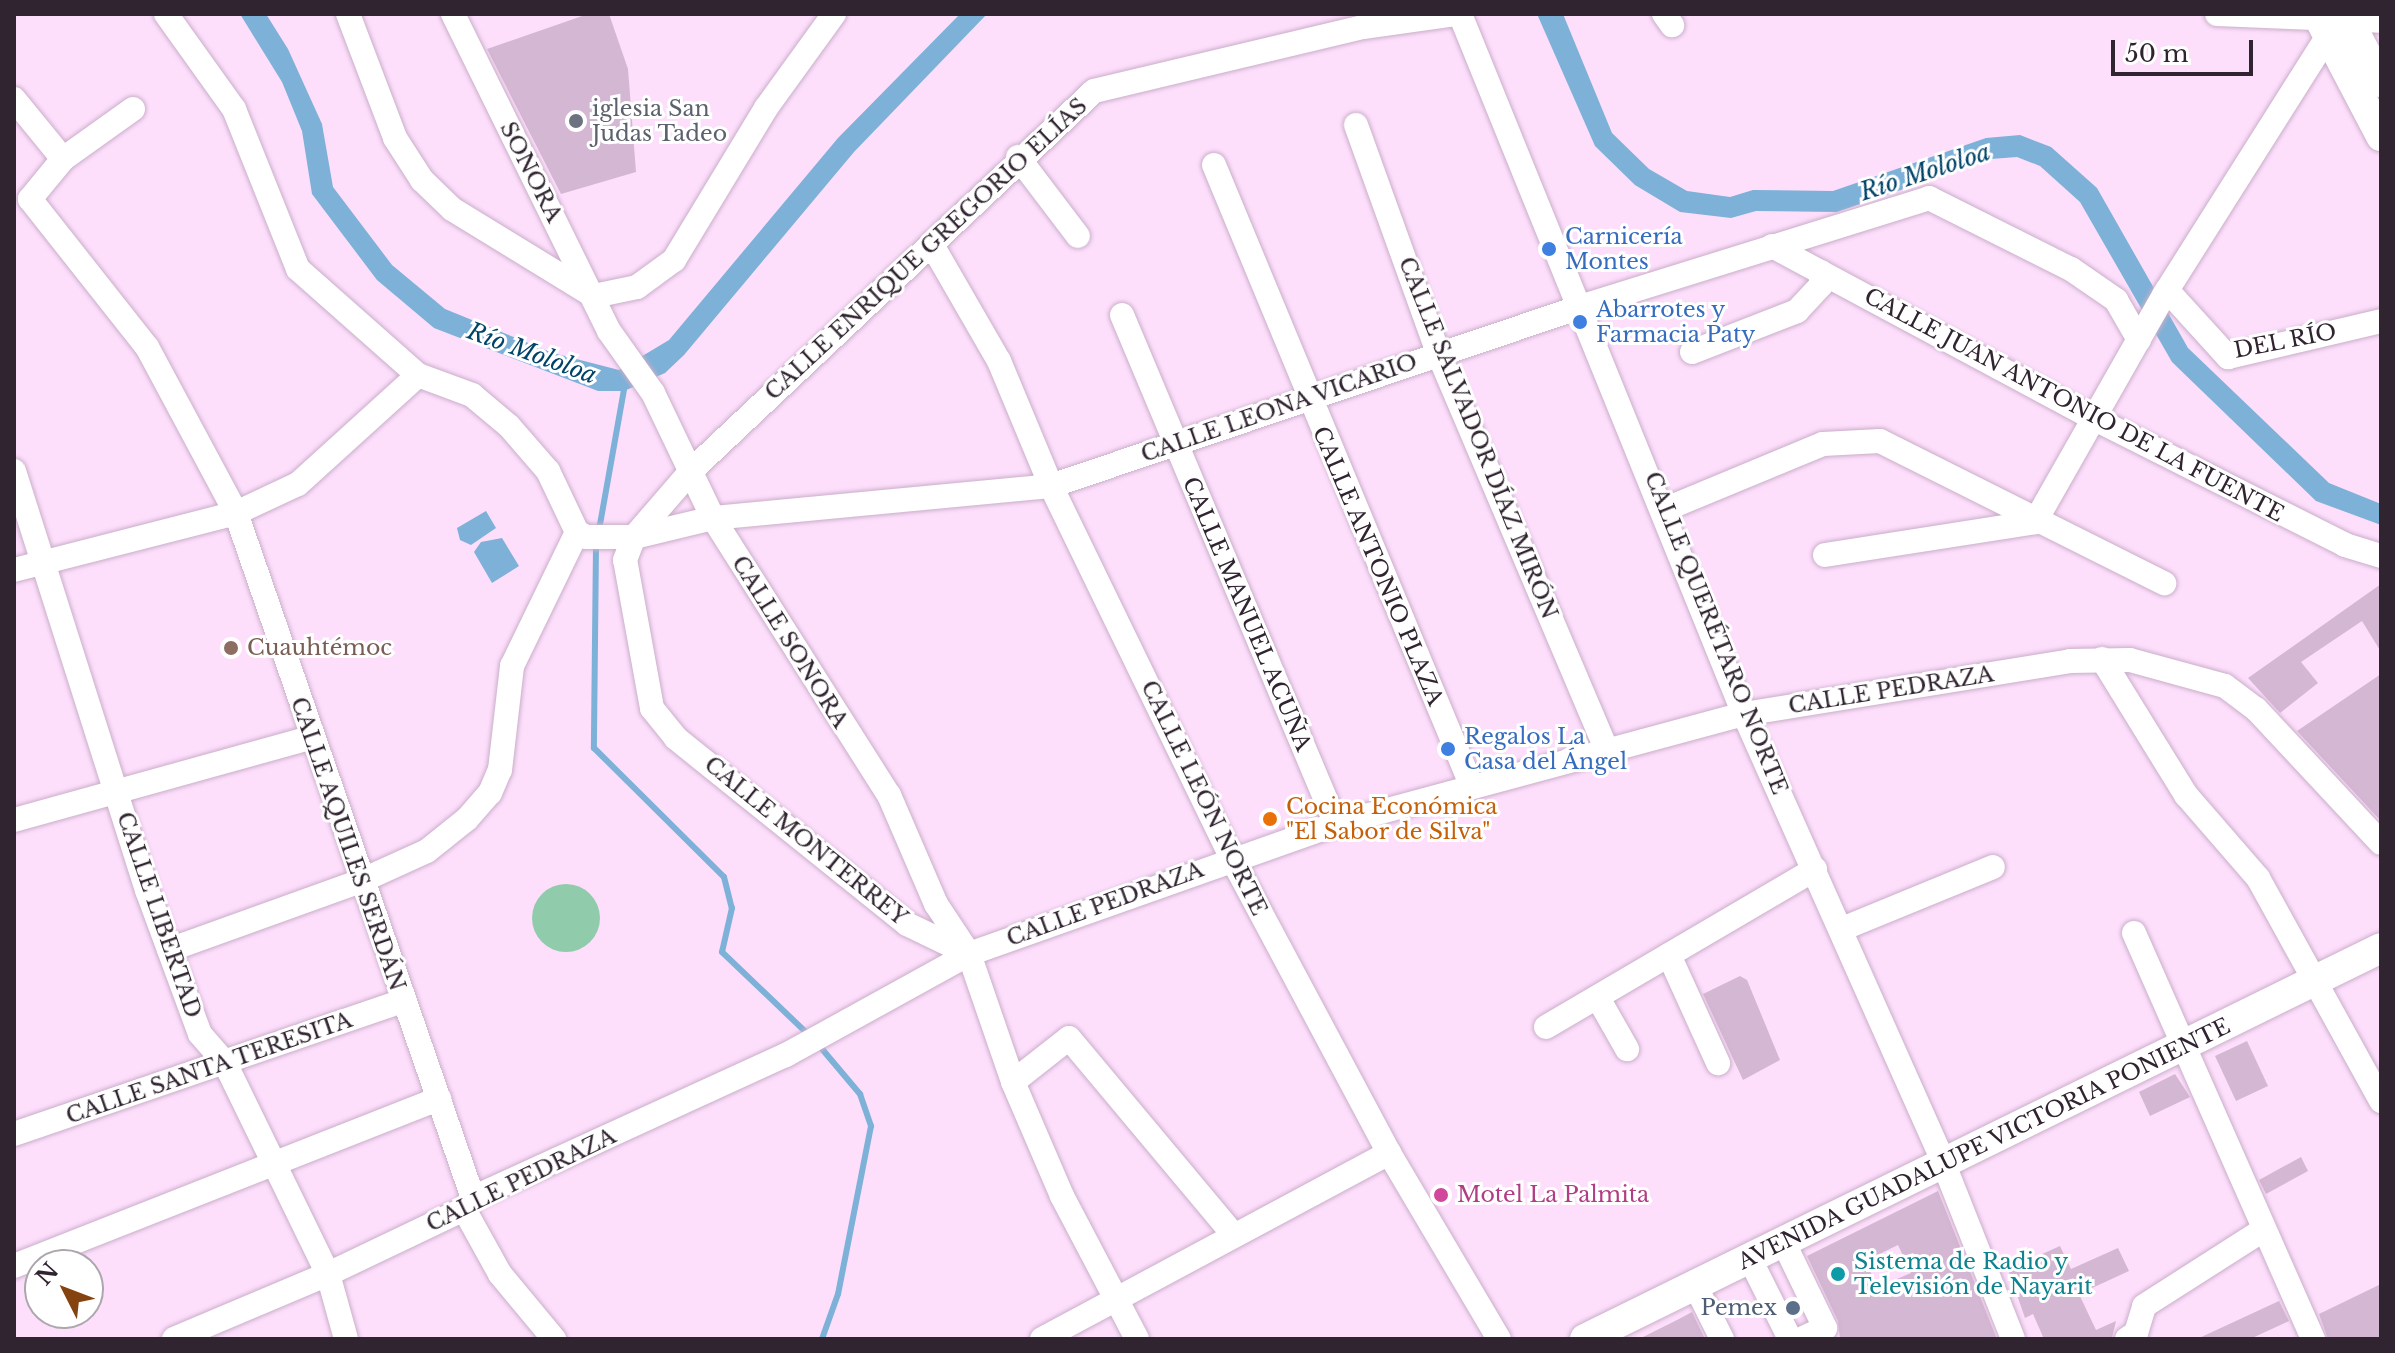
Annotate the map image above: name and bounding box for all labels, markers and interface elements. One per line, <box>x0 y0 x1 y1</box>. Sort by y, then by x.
scale bar <box>2115 24 2257 74</box>
text: 50 m <box>2125 39 2188 68</box>
street label: CALLE ENRIQUE GREGORIO ELÍAS <box>760 93 1092 405</box>
place label: iglesia San Judas Tadeo <box>592 95 728 146</box>
marker: iglesia San Judas Tadeo <box>567 112 585 130</box>
street label: SONORA <box>494 117 568 227</box>
water label: Río Mololoa <box>1856 137 1994 207</box>
place label: Carnicería Montes <box>1565 223 1683 274</box>
marker: Carnicería Montes <box>1540 240 1558 258</box>
street label: CALLE SALVADOR DÍAZ MIRÓN <box>1393 253 1563 623</box>
street label: CALLE JUAN ANTONIO DE LA FUENTE <box>1859 282 2289 528</box>
place label: Abarrotes y Farmacia Paty <box>1596 296 1756 348</box>
marker: Abarrotes y Farmacia Paty <box>1571 313 1589 331</box>
water label: Río Mololoa <box>463 316 601 390</box>
street label: DEL RÍO <box>2231 318 2339 364</box>
street label: CALLE LEONA VICARIO <box>1137 348 1421 468</box>
street label: CALLE ANTONIO PLAZA <box>1307 422 1449 710</box>
street label: CALLE QUERÉTARO NORTE <box>1639 468 1793 798</box>
street label: CALLE MANUEL ACUÑA <box>1177 472 1317 756</box>
street label: CALLE SONORA <box>726 551 854 733</box>
place label: Cuauhtémoc <box>247 635 392 661</box>
marker: Cuauhtémoc <box>222 639 240 657</box>
street label: CALLE PEDRAZA <box>1787 661 1995 719</box>
street label: CALLE LEÓN NORTE <box>1136 676 1272 920</box>
street label: CALLE AQUILES SERDÁN <box>285 693 411 995</box>
place label: Regalos La Casa del Ángel <box>1464 723 1628 774</box>
marker: Regalos La Casa del Ángel <box>1439 740 1457 758</box>
street label: CALLE MONTERREY <box>699 751 913 931</box>
place label: Cocina Económica "El Sabor de Silva" <box>1286 793 1498 844</box>
street label: CALLE LIBERTAD <box>111 809 207 1021</box>
marker: Cocina Económica "El Sabor de Silva" <box>1261 810 1279 828</box>
street label: CALLE PEDRAZA <box>1003 856 1207 952</box>
street label: CALLE SANTA TERESITA <box>62 1006 356 1130</box>
street label: AVENIDA GUADALUPE VICTORIA PONIENTE <box>1732 1012 2236 1276</box>
street label: CALLE PEDRAZA <box>422 1123 620 1237</box>
place label: Motel La Palmita <box>1457 1182 1649 1208</box>
marker: Motel La Palmita <box>1432 1186 1450 1204</box>
place label: Sistema de Radio y Televisión de Nayarit <box>1854 1248 2093 1300</box>
north arrow <box>24 1249 104 1329</box>
text: N <box>30 1257 64 1291</box>
marker: Sistema de Radio y Televisión de Nayarit <box>1829 1265 1847 1283</box>
place label: Pemex <box>1700 1295 1777 1321</box>
marker: Pemex <box>1784 1299 1802 1317</box>

